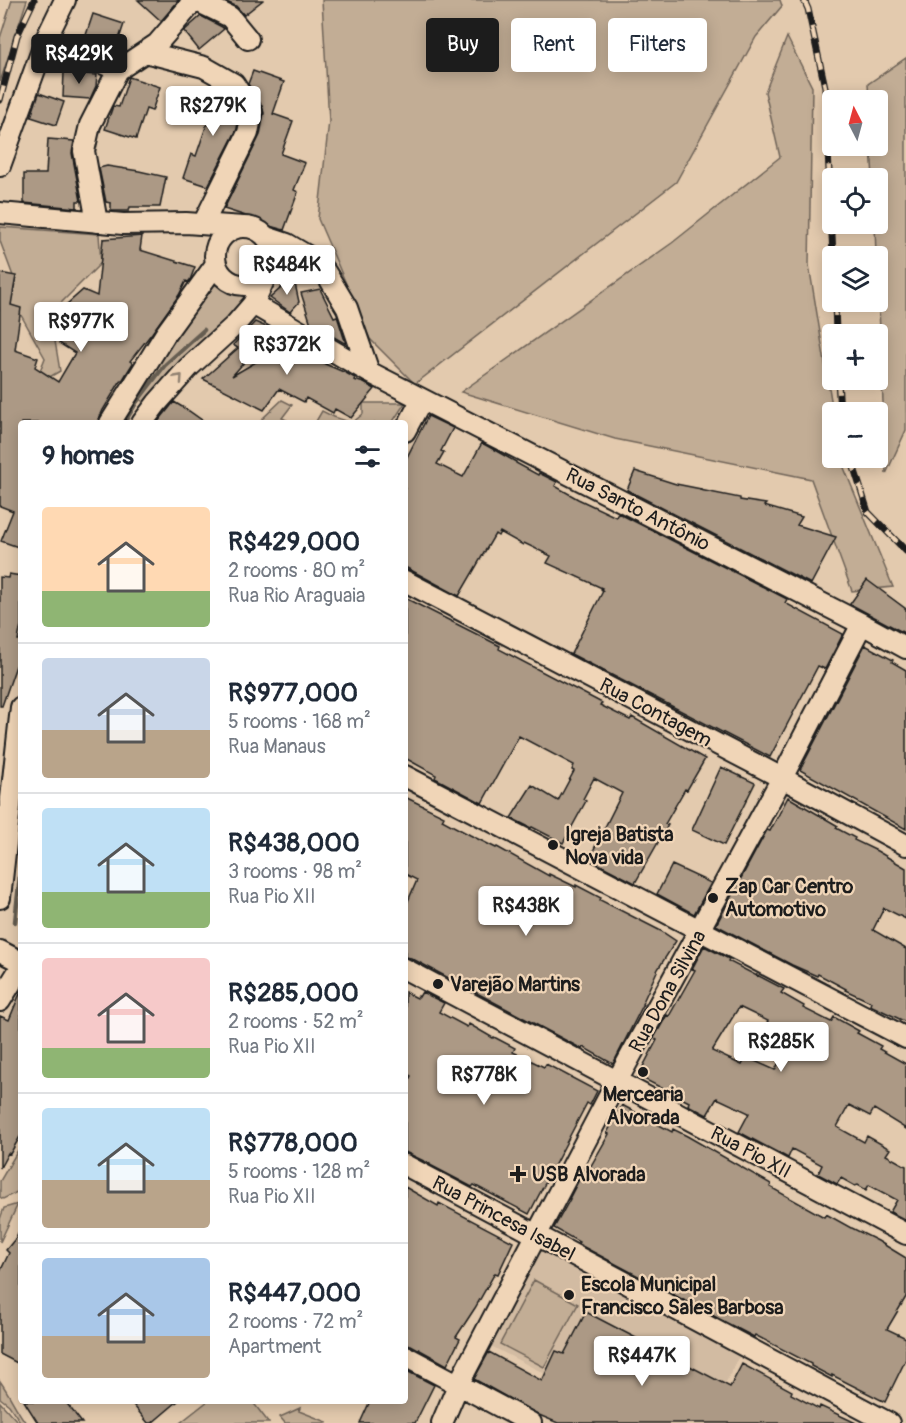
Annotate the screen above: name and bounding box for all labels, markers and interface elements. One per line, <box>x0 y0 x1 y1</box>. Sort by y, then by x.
chip: Buy <box>426 18 499 72</box>
chip: Rent <box>511 18 596 72</box>
chip: Filters <box>608 18 707 72</box>
pin: R$429K <box>30 34 128 85</box>
text: R$429K <box>45 41 113 66</box>
pin: R$279K <box>164 86 262 137</box>
north arrow <box>822 90 888 156</box>
map controls <box>822 90 888 468</box>
text: R$279K <box>180 93 246 118</box>
button: locate <box>822 168 888 234</box>
pin: R$484K <box>238 245 336 296</box>
button: layers <box>822 246 888 312</box>
text: R$484K <box>253 252 321 277</box>
pin: R$977K <box>32 302 130 353</box>
text: R$977K <box>48 309 114 334</box>
button: + <box>822 324 888 390</box>
pin: R$372K <box>238 325 336 376</box>
text: R$372K <box>253 332 321 357</box>
one-way arrow <box>172 374 183 385</box>
button: − <box>822 402 888 468</box>
text: 9 homes <box>42 440 134 472</box>
icon: filters <box>351 440 384 473</box>
street label: Rua Santo Antônio <box>561 462 714 557</box>
text: R$429,000 <box>228 526 360 558</box>
icon: home <box>90 531 162 603</box>
text: 2 rooms · 80 m² <box>228 558 365 583</box>
text: Rua Rio Araguaia <box>228 583 365 608</box>
street label: Rua Contagem <box>595 672 716 753</box>
text: R$977,000 <box>228 677 358 709</box>
icon: home <box>90 682 162 754</box>
text: 5 rooms · 168 m² <box>228 709 371 734</box>
text: Rua Manaus <box>228 734 326 759</box>
place label: Igreja Batista Nova vida <box>565 822 673 870</box>
text: R$438,000 <box>228 827 360 859</box>
icon: home <box>90 832 162 904</box>
marker: Igreja Batista Nova vida <box>546 838 560 852</box>
text: 3 rooms · 98 m² <box>228 859 362 884</box>
place label: Zap Car Centro Automotivo <box>725 874 854 922</box>
text: Rua Pio XII <box>228 884 316 909</box>
pin: R$438K <box>477 886 575 937</box>
marker: Zap Car Centro Automotivo <box>706 891 720 905</box>
text: R$438K <box>492 893 560 918</box>
street label: Rua Dona Silvina <box>623 926 711 1057</box>
place label: Varejão Martins <box>450 972 580 997</box>
text: R$285,000 <box>228 977 359 1009</box>
marker: Varejão Martins <box>431 977 445 991</box>
icon: home <box>90 982 162 1054</box>
text: 2 rooms · 52 m² <box>228 1009 364 1034</box>
pin: R$285K <box>732 1022 830 1073</box>
text: R$285K <box>748 1029 814 1054</box>
text: Rua Pio XII <box>228 1034 316 1059</box>
pin: R$778K <box>435 1055 533 1106</box>
text: R$778K <box>451 1062 517 1087</box>
marker: Mercearia Alvorada <box>636 1065 650 1079</box>
place label: Mercearia Alvorada <box>603 1082 683 1130</box>
street label: Rua Pio XII <box>706 1121 795 1184</box>
text: R$778,000 <box>228 1127 358 1159</box>
icon: home <box>90 1132 162 1204</box>
text: 5 rooms · 128 m² <box>228 1159 370 1184</box>
place label: USB Alvorada <box>532 1162 646 1187</box>
marker: USB Alvorada <box>509 1165 527 1183</box>
street label: Rua Princesa Isabel <box>428 1170 580 1267</box>
text: Rua Pio XII <box>228 1184 316 1209</box>
place label: Escola Municipal Francisco Sales Barbosa <box>581 1272 784 1320</box>
text: R$447,000 <box>228 1277 361 1309</box>
icon: home <box>90 1282 162 1354</box>
marker: Escola Municipal Francisco Sales Barbosa <box>562 1288 576 1302</box>
text: 2 rooms · 72 m² <box>228 1309 363 1334</box>
text: Apartment <box>228 1334 321 1359</box>
pin: R$447K <box>593 1336 691 1387</box>
text: R$447K <box>608 1343 676 1368</box>

